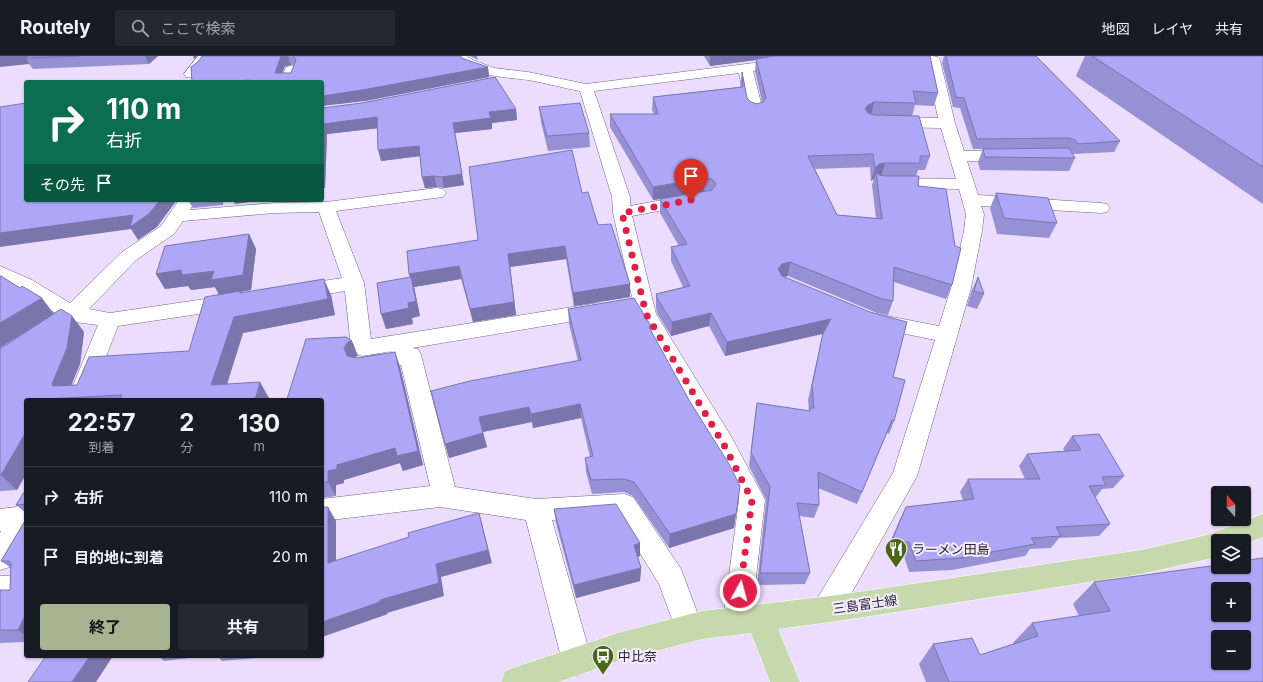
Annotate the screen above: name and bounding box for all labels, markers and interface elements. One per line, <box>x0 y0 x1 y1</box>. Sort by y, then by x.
search box <box>115 10 395 46</box>
text: Routely <box>20 16 91 39</box>
icon: search <box>129 17 151 39</box>
text: ここで検索 <box>161 19 236 38</box>
text: 地図 <box>1101 20 1129 37</box>
text: レイヤ <box>1151 20 1193 37</box>
text: 共有 <box>1215 20 1243 37</box>
text: 110 m <box>106 92 181 126</box>
icon: right <box>40 96 92 148</box>
text: 右折 <box>106 130 142 151</box>
pin <box>674 159 708 200</box>
icon: arrive <box>680 165 702 187</box>
icon: arrive <box>93 172 115 194</box>
text: その先 <box>40 175 85 194</box>
text: 22:57 <box>68 408 135 437</box>
text: 2 <box>179 408 194 437</box>
text: 130 <box>238 409 280 438</box>
text: m <box>253 438 265 454</box>
text: 到着 <box>89 439 115 455</box>
text: 分 <box>180 439 193 455</box>
icon: right <box>40 486 62 508</box>
north arrow <box>1211 486 1251 526</box>
map controls <box>1211 486 1251 670</box>
text: 110 m <box>269 487 308 506</box>
text: 右折 <box>74 488 104 507</box>
button: layers <box>1211 534 1251 574</box>
restaurant icon: ラーメン田島 <box>883 536 909 569</box>
place label: ラーメン田島 <box>912 541 989 557</box>
icon: arrive <box>40 546 62 568</box>
text: 20 m <box>272 547 308 566</box>
text: 目的地に到着 <box>74 548 164 567</box>
position arrow <box>719 570 761 612</box>
button: + <box>1211 582 1251 622</box>
street label: 三島富士線 <box>832 592 898 616</box>
button: 終了 <box>40 604 170 650</box>
button: 共有 <box>178 604 308 650</box>
button: − <box>1211 630 1251 670</box>
bus stop icon: 中比奈 <box>590 643 616 676</box>
place label: 中比奈 <box>618 648 657 664</box>

